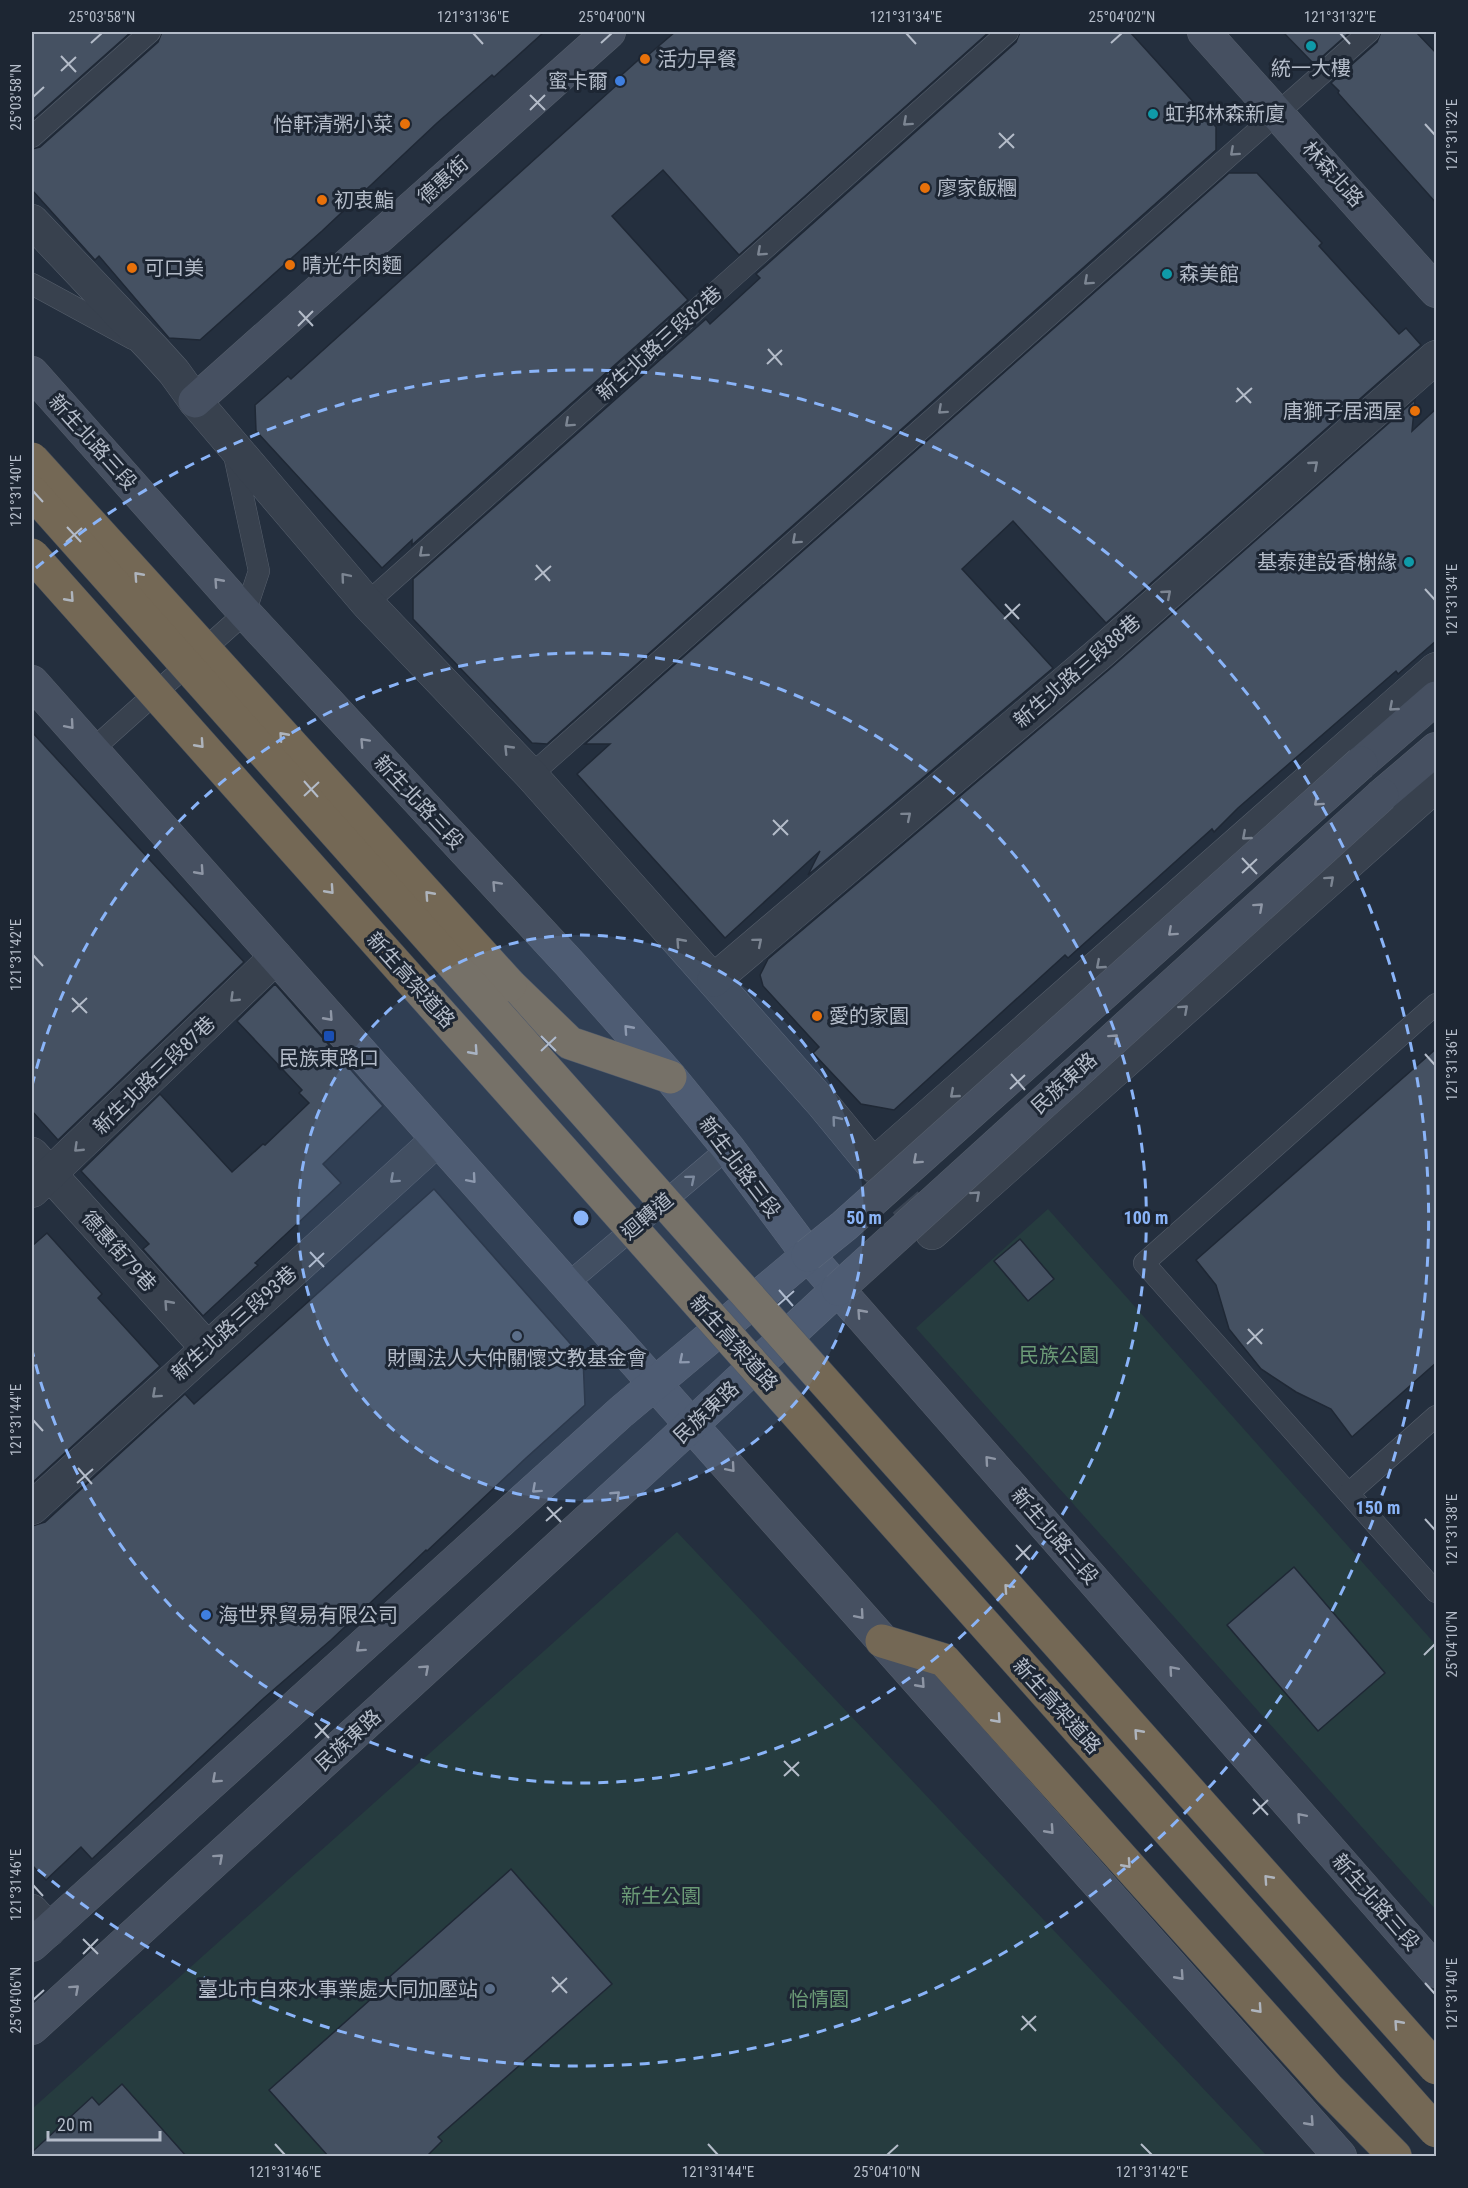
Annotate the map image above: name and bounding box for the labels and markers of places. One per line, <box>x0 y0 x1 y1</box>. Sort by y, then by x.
marker: 統一大樓 <box>1304 39 1318 53</box>
place label: 活力早餐 <box>657 47 737 71</box>
marker: 活力早餐 <box>638 52 652 66</box>
place label: 統一大樓 <box>1271 56 1351 80</box>
place label: 蜜卡爾 <box>548 69 608 93</box>
marker: 蜜卡爾 <box>613 74 627 88</box>
place label: 虹邦林森新廈 <box>1165 102 1285 126</box>
marker: 虹邦林森新廈 <box>1146 107 1160 121</box>
place label: 怡軒清粥小菜 <box>273 112 393 136</box>
marker: 怡軒清粥小菜 <box>398 117 412 131</box>
place label: 廖家飯糰 <box>937 176 1017 200</box>
marker: 廖家飯糰 <box>918 181 932 195</box>
place label: 初衷鮨 <box>334 188 394 212</box>
marker: 初衷鮨 <box>315 193 329 207</box>
place label: 晴光牛肉麵 <box>302 253 402 277</box>
place label: 可口美 <box>144 256 204 280</box>
marker: 晴光牛肉麵 <box>283 258 297 272</box>
marker: 可口美 <box>125 261 139 275</box>
place label: 森美館 <box>1179 262 1239 286</box>
marker: 森美館 <box>1160 267 1174 281</box>
place label: 唐獅子居酒屋 <box>1283 399 1403 423</box>
marker: 唐獅子居酒屋 <box>1408 404 1422 418</box>
place label: 基泰建設香榭緣 <box>1257 550 1397 574</box>
marker: 基泰建設香榭緣 <box>1402 555 1416 569</box>
place label: 愛的家園 <box>829 1004 909 1028</box>
marker: 愛的家園 <box>810 1009 824 1023</box>
marker: 民族東路口 <box>322 1029 336 1043</box>
place label: 民族東路口 <box>279 1046 379 1070</box>
centre of rings <box>571 1208 591 1228</box>
marker: 財團法人大仲關懷文教基金會 <box>510 1329 524 1343</box>
place label: 財團法人大仲關懷文教基金會 <box>387 1346 647 1370</box>
place label: 海世界貿易有限公司 <box>218 1603 398 1627</box>
marker: 海世界貿易有限公司 <box>199 1608 213 1622</box>
place label: 臺北市自來水事業處大同加壓站 <box>198 1977 478 2001</box>
marker: 臺北市自來水事業處大同加壓站 <box>483 1982 497 1996</box>

